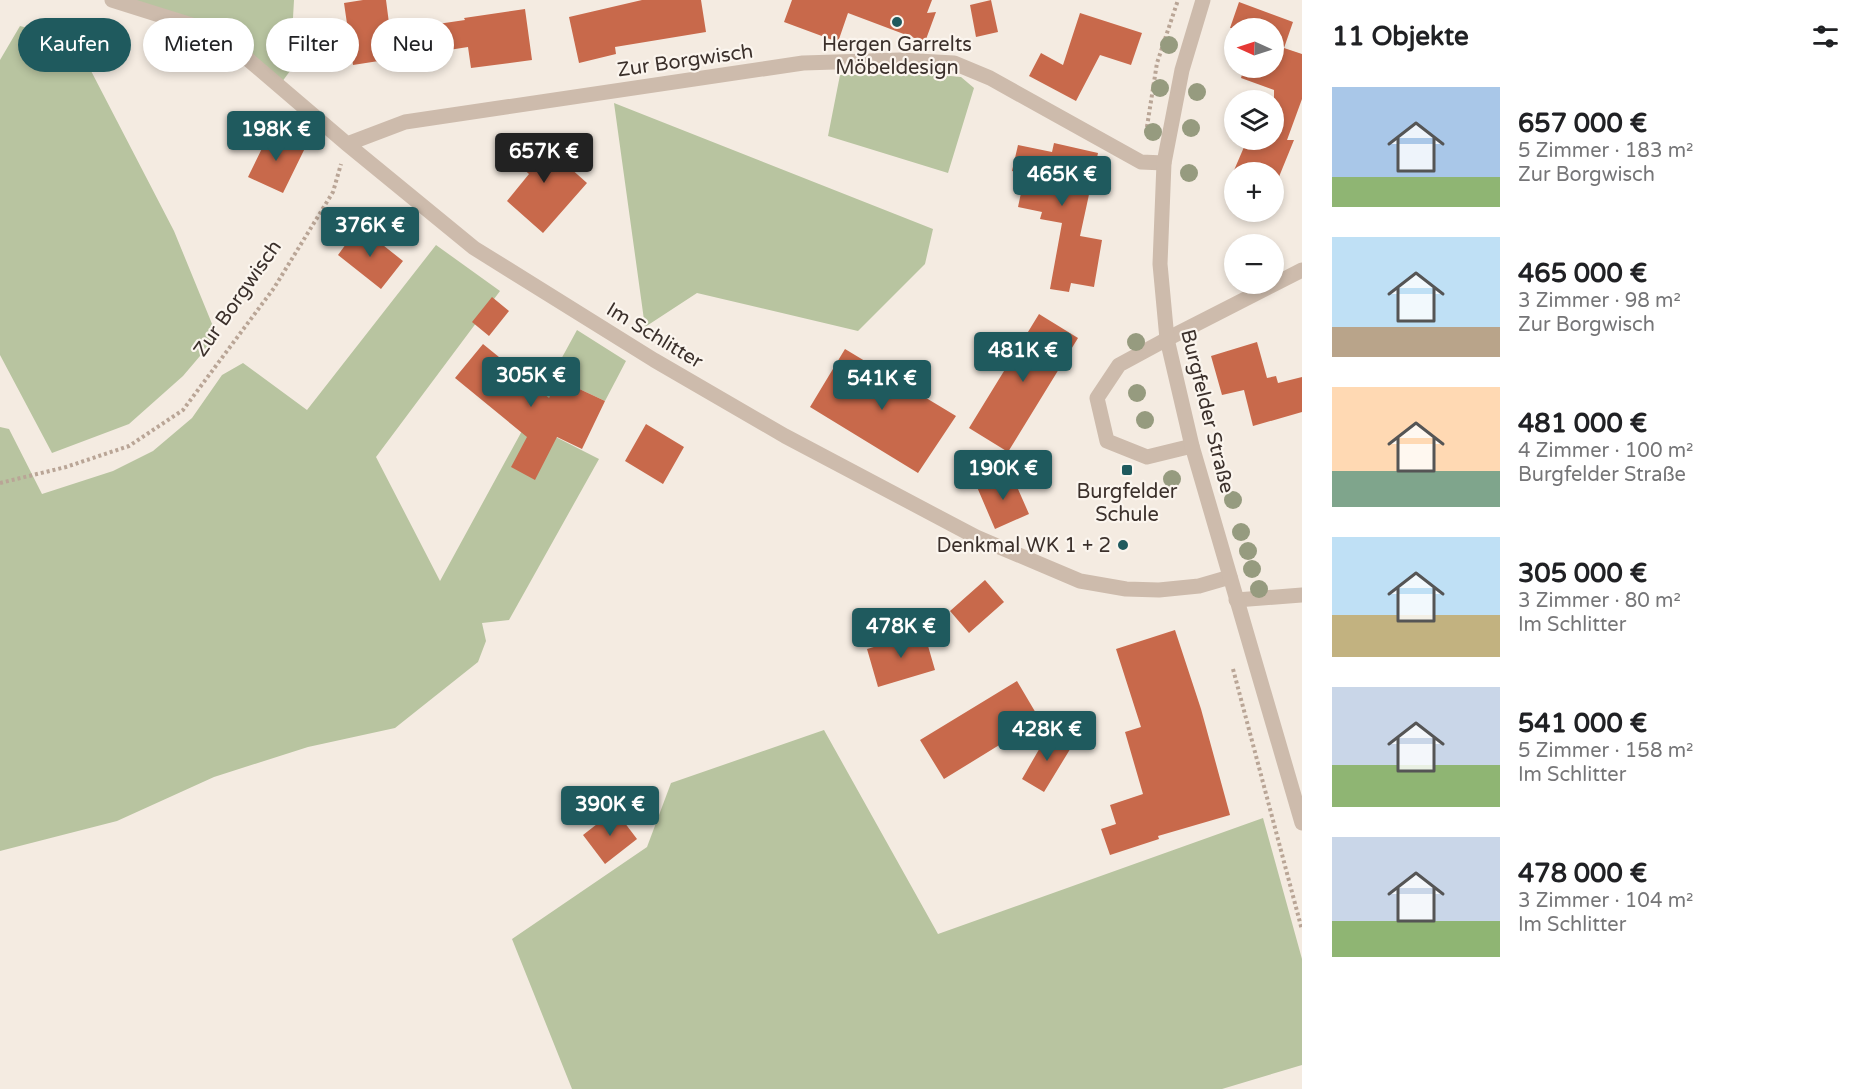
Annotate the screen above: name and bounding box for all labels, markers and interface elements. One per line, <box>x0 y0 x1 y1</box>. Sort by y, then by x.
marker: Hergen Garrelts Möbeldesign <box>890 15 904 29</box>
chip: Kaufen <box>18 18 131 72</box>
chip: Mieten <box>143 18 254 72</box>
chip: Filter <box>266 18 359 72</box>
chip: Neu <box>371 18 454 72</box>
north arrow <box>1224 18 1284 78</box>
map controls <box>1224 18 1284 294</box>
icon: filters <box>1809 20 1842 53</box>
text: 11 Objekte <box>1332 21 1469 52</box>
place label: Hergen Garrelts Möbeldesign <box>822 33 972 80</box>
street label: Zur Borgwisch <box>616 40 755 82</box>
button: layers <box>1224 90 1284 150</box>
text: 657 000 € <box>1518 108 1647 139</box>
pin: 198K € <box>227 111 325 162</box>
icon: home <box>1380 111 1452 183</box>
text: 198K € <box>241 118 311 142</box>
pin: 657K € <box>495 133 593 184</box>
text: 5 Zimmer · 183 m² <box>1518 139 1693 163</box>
text: 657K € <box>509 140 579 164</box>
pin: 465K € <box>1013 156 1111 207</box>
button: + <box>1224 162 1284 222</box>
text: 465K € <box>1027 163 1097 187</box>
text: Zur Borgwisch <box>1518 163 1655 187</box>
pin: 376K € <box>321 207 419 258</box>
text: 376K € <box>335 214 405 238</box>
button: − <box>1224 234 1284 294</box>
street label: Zur Borgwisch <box>189 236 287 362</box>
text: 465 000 € <box>1518 258 1647 289</box>
icon: home <box>1380 261 1452 333</box>
text: 3 Zimmer · 98 m² <box>1518 289 1681 313</box>
street label: Im Schlitter <box>602 298 707 374</box>
text: Zur Borgwisch <box>1518 313 1655 337</box>
street label: Burgfelder Straße <box>1175 327 1239 496</box>
pin: 481K € <box>974 332 1072 383</box>
text: 481K € <box>988 339 1058 363</box>
pin: 305K € <box>482 357 580 408</box>
pin: 541K € <box>833 360 931 411</box>
text: 305K € <box>496 364 566 388</box>
text: 541K € <box>847 367 917 391</box>
text: 481 000 € <box>1518 408 1647 439</box>
icon: home <box>1380 411 1452 483</box>
text: 4 Zimmer · 100 m² <box>1518 439 1693 463</box>
pin: 190K € <box>954 450 1052 501</box>
text: 190K € <box>968 457 1038 481</box>
marker: Burgfelder Schule <box>1120 463 1134 477</box>
text: Burgfelder Straße <box>1518 463 1686 487</box>
place label: Burgfelder Schule <box>1077 480 1178 527</box>
place label: Denkmal WK 1 + 2 <box>937 534 1111 558</box>
marker: Denkmal WK 1 + 2 <box>1116 538 1130 552</box>
text: 305 000 € <box>1518 558 1647 589</box>
icon: home <box>1380 561 1452 633</box>
text: 3 Zimmer · 80 m² <box>1518 589 1681 613</box>
pin: 478K € <box>852 608 950 659</box>
text: Im Schlitter <box>1518 613 1626 637</box>
text: 478K € <box>866 615 936 639</box>
text: 541 000 € <box>1518 708 1647 739</box>
pin: 428K € <box>998 711 1096 762</box>
icon: home <box>1380 711 1452 783</box>
text: 428K € <box>1012 718 1082 742</box>
text: 5 Zimmer · 158 m² <box>1518 739 1693 763</box>
text: Im Schlitter <box>1518 763 1626 787</box>
pin: 390K € <box>561 786 659 837</box>
text: 390K € <box>575 793 645 817</box>
text: 478 000 € <box>1518 858 1647 889</box>
icon: home <box>1380 861 1452 933</box>
text: 3 Zimmer · 104 m² <box>1518 889 1693 913</box>
text: Im Schlitter <box>1518 913 1626 937</box>

